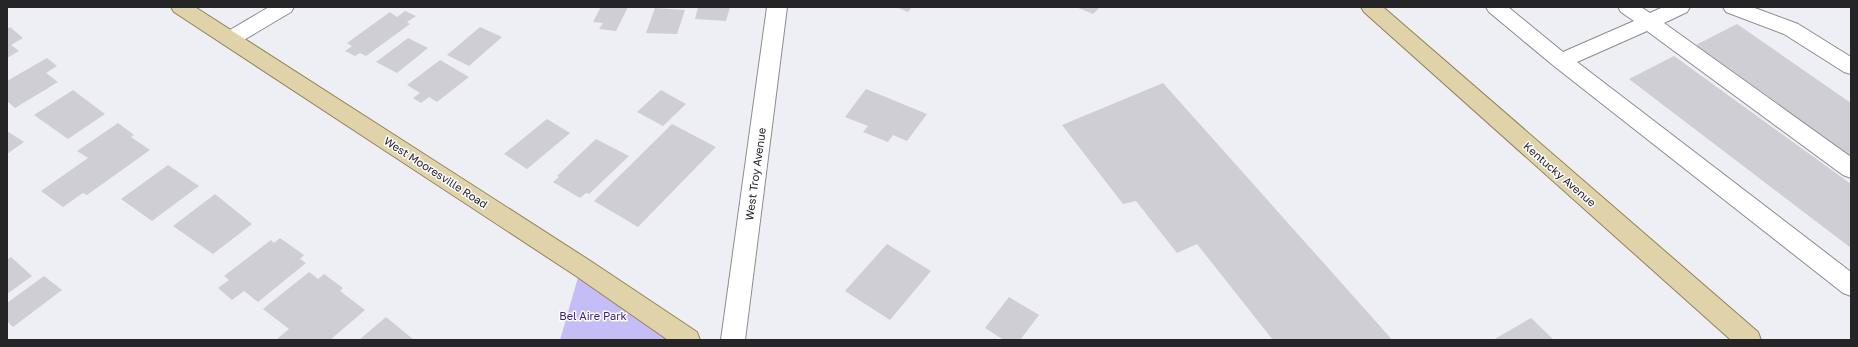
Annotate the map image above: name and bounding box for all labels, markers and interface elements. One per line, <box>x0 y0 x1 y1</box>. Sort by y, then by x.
street label: West Troy Avenue <box>742 127 768 221</box>
street label: West Mooresville Road <box>382 134 490 210</box>
street label: Kentucky Avenue <box>1521 139 1599 209</box>
park label: Bel Aire Park <box>559 309 627 322</box>

